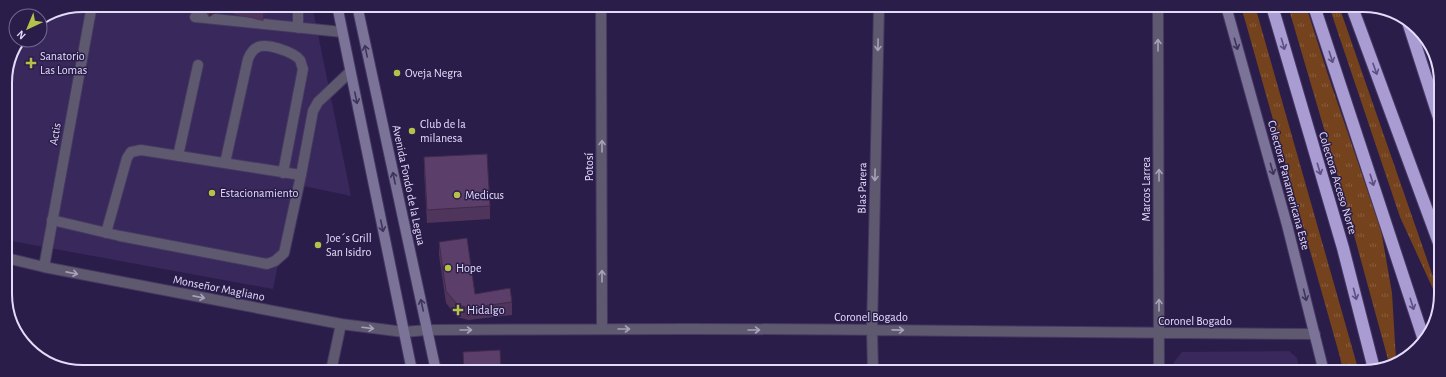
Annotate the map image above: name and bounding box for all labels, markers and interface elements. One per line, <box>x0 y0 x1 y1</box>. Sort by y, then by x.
north arrow <box>8 8 48 48</box>
text: N <box>15 28 28 41</box>
one-way arrow <box>1233 37 1241 50</box>
one-way arrow <box>1280 37 1287 50</box>
one-way arrow <box>874 38 882 51</box>
one-way arrow <box>1154 39 1162 52</box>
one-way arrow <box>362 45 370 58</box>
place label: Sanatorio Las Lomas <box>40 50 87 76</box>
one-way arrow <box>1328 50 1335 63</box>
marker: Sanatorio Las Lomas <box>25 57 37 69</box>
one-way arrow <box>1372 63 1380 75</box>
place label: Oveja Negra <box>405 67 463 80</box>
marker: Oveja Negra <box>392 68 402 78</box>
one-way arrow <box>352 91 360 104</box>
place label: Club de la milanesa <box>420 118 466 144</box>
street label: Colectora Panamericana Este <box>1266 119 1312 251</box>
street label: Actis <box>47 122 63 146</box>
street label: Avenida Fondo de la Legua <box>390 124 428 247</box>
marker: Club de la milanesa <box>407 126 417 136</box>
street label: Colectora Acceso Norte <box>1317 130 1359 236</box>
one-way arrow <box>598 140 606 153</box>
street label: Potosí <box>583 153 595 181</box>
street label: Marcos Larrea <box>1140 156 1152 221</box>
street label: Blas Parera <box>856 162 868 214</box>
one-way arrow <box>1269 162 1276 175</box>
one-way arrow <box>1316 162 1323 175</box>
one-way arrow <box>871 168 879 181</box>
one-way arrow <box>1155 169 1163 182</box>
one-way arrow <box>389 172 397 185</box>
one-way arrow <box>1368 174 1376 186</box>
place label: Estacionamiento <box>220 187 298 199</box>
marker: Estacionamiento <box>207 188 217 198</box>
place label: Medicus <box>465 189 504 201</box>
marker: Medicus <box>452 190 462 200</box>
one-way arrow <box>378 219 386 232</box>
place label: Joe´s Grill San Isidro <box>326 232 372 258</box>
marker: Joe´s Grill San Isidro <box>313 240 323 250</box>
place label: Hope <box>456 262 482 274</box>
marker: Hope <box>443 263 453 273</box>
one-way arrow <box>65 269 78 277</box>
one-way arrow <box>598 270 606 283</box>
street label: Monseñor Magliano <box>172 273 266 303</box>
one-way arrow <box>1352 287 1359 300</box>
one-way arrow <box>1302 288 1309 301</box>
one-way arrow <box>192 293 205 301</box>
one-way arrow <box>1409 297 1416 310</box>
one-way arrow <box>417 299 425 312</box>
one-way arrow <box>1155 299 1163 312</box>
marker: Hidalgo <box>452 304 464 316</box>
place label: Hidalgo <box>467 304 505 316</box>
street label: Coronel Bogado <box>834 311 908 323</box>
street label: Coronel Bogado <box>1158 315 1232 327</box>
one-way arrow <box>362 324 375 332</box>
one-way arrow <box>617 325 630 333</box>
one-way arrow <box>459 326 472 334</box>
one-way arrow <box>747 326 760 334</box>
one-way arrow <box>891 326 904 334</box>

